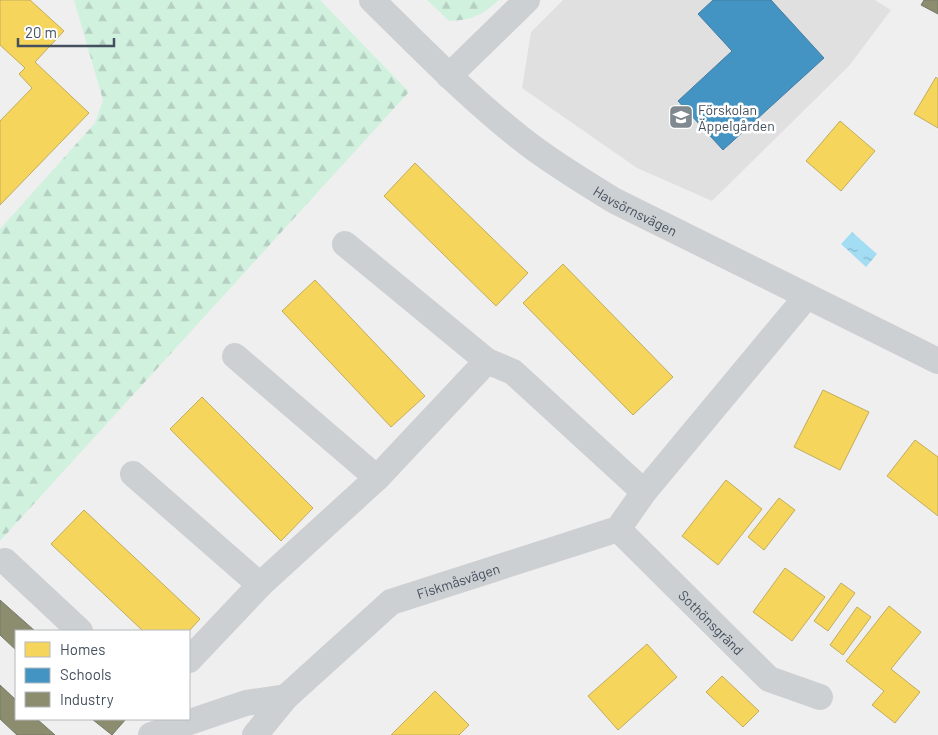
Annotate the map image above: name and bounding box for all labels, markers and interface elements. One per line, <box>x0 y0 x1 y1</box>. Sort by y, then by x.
scale bar <box>18 15 114 47</box>
text: 20 m <box>25 23 57 41</box>
place label: Förskolan Äppelgården <box>698 101 775 134</box>
school or university icon: Förskolan Äppelgården <box>668 104 694 130</box>
street label: Havsörnsvägen <box>591 182 680 239</box>
street label: Fiskmåsvägen <box>414 559 502 602</box>
street label: Sothönsgränd <box>676 586 748 658</box>
legend <box>15 630 190 720</box>
text: Homes <box>60 640 105 658</box>
text: Schools <box>60 665 112 683</box>
text: Industry <box>60 690 114 708</box>

